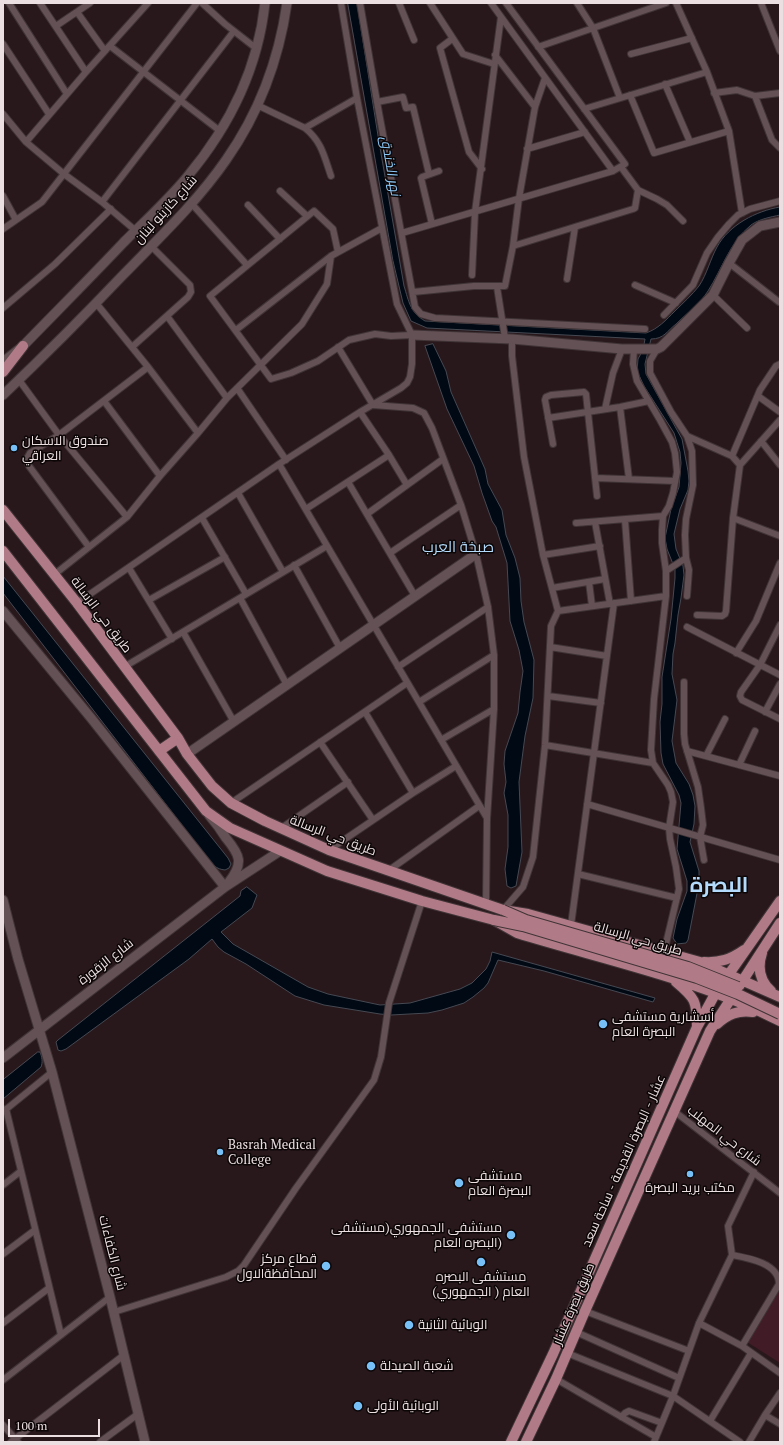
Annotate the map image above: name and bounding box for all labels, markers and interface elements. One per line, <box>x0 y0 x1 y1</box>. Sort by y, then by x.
water label: نهر الخندق <box>376 135 404 197</box>
street label: شارع كازينو لبنان <box>131 173 201 247</box>
place label: صندوق الاسكان العراقي <box>22 433 109 464</box>
marker: صندوق الاسكان العراقي <box>9 443 19 453</box>
district label: صبخة العرب <box>422 539 494 557</box>
street label: طريق حي الرسالة <box>67 574 135 656</box>
street label: طريق حي الرسالة <box>288 812 378 860</box>
district label: البصرة <box>690 873 748 899</box>
street label: طريق حي الرسالة <box>592 919 684 959</box>
street label: شارع الزقورة <box>75 936 137 988</box>
place label: أسشارية مستشفى البصرة العام <box>612 1009 714 1040</box>
marker: أسشارية مستشفى البصرة العام <box>597 1018 609 1030</box>
street label: عشار - البصرة القديمة - ساحة سعد <box>579 1073 669 1249</box>
street label: شارع حي المهلب <box>684 1102 764 1170</box>
place label: Basrah Medical College <box>228 1137 316 1168</box>
marker: Basrah Medical College <box>215 1147 225 1157</box>
place label: مستشفى البصرة العام <box>468 1168 532 1199</box>
marker: مكتب بريد البصرة <box>685 1169 695 1179</box>
marker: مستشفى البصرة العام <box>453 1177 465 1189</box>
place label: مكتب بريد البصرة <box>645 1180 735 1196</box>
street label: شارع الكفاءات <box>95 1214 129 1292</box>
place label: مستشفى الجمهوري(مستشفى البصره العام) <box>331 1220 502 1251</box>
marker: مستشفى الجمهوري(مستشفى البصره العام) <box>505 1229 517 1241</box>
place label: قطاع مركز المحافظةالاول <box>237 1251 317 1282</box>
marker: مستشفى البصره العام ( الجمهوري) <box>475 1256 487 1268</box>
marker: قطاع مركز المحافظةالاول <box>320 1260 332 1272</box>
street label: طريق بصرة عشار <box>550 1261 598 1347</box>
place label: مستشفى البصره العام ( الجمهوري) <box>432 1269 530 1300</box>
place label: الوبائية الثانية <box>418 1317 487 1333</box>
marker: الوبائية الثانية <box>403 1319 415 1331</box>
place label: شعبة الصيدلة <box>380 1358 454 1374</box>
marker: شعبة الصيدلة <box>365 1360 377 1372</box>
place label: الوبائية الأولى <box>367 1398 439 1414</box>
marker: الوبائية الأولى <box>352 1400 364 1412</box>
scale bar <box>10 1411 102 1437</box>
text: 100 m <box>15 1418 47 1433</box>

